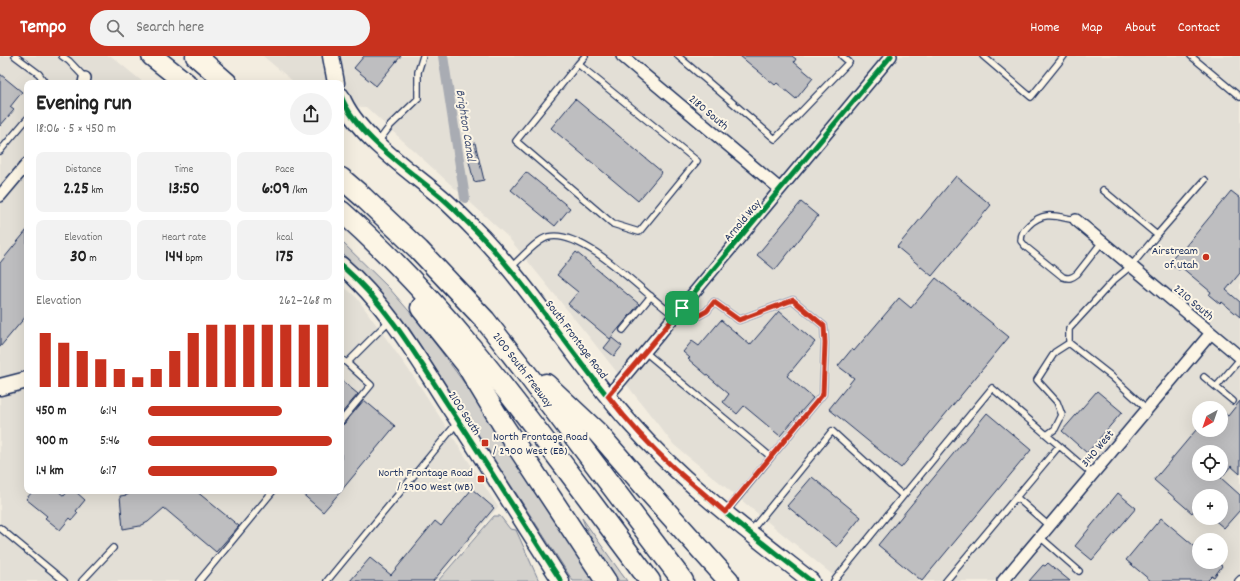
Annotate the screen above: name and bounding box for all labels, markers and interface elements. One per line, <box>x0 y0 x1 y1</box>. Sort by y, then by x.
search box <box>90 10 370 46</box>
text: Tempo <box>20 15 66 42</box>
icon: search <box>104 17 126 39</box>
text: Search here <box>136 17 204 39</box>
text: Home <box>1030 18 1059 38</box>
text: Map <box>1081 18 1103 38</box>
text: About <box>1125 18 1156 38</box>
text: Contact <box>1178 18 1220 38</box>
water label: Brighton Canal <box>449 88 480 163</box>
text: Evening run <box>36 89 132 120</box>
street label: 2180 South <box>684 91 732 135</box>
button: share <box>290 93 332 135</box>
text: 18:06 · 5 × 450 m <box>36 120 116 139</box>
text: Distance <box>65 162 101 178</box>
text: Time <box>175 162 193 178</box>
text: Pace <box>275 162 294 178</box>
text: 2.25 <box>63 178 89 202</box>
text: 13:50 <box>168 178 200 202</box>
text: 6:09 <box>262 178 290 202</box>
text: km <box>89 183 103 199</box>
text: /km <box>290 183 308 199</box>
street label: Arnold Way <box>720 195 767 246</box>
text: Elevation <box>64 230 102 246</box>
text: Heart rate <box>162 230 206 246</box>
text: kcal <box>276 230 293 246</box>
place label: Airstream of Utah <box>1152 243 1198 274</box>
text: 30 <box>70 246 87 270</box>
text: 144 <box>165 246 183 270</box>
text: 175 <box>276 246 294 270</box>
text: m <box>87 251 97 267</box>
text: bpm <box>183 251 203 267</box>
marker: Airstream of Utah <box>1201 252 1211 262</box>
street label: 2210 South <box>1169 281 1217 325</box>
pin <box>665 291 699 325</box>
text: Elevation <box>36 292 81 311</box>
text: 262–268 m <box>279 292 332 311</box>
street label: South Frontage Road <box>540 297 611 383</box>
icon: arrive <box>671 297 693 319</box>
street label: 2100 South Freeway <box>488 329 557 413</box>
street label: 2100 South <box>443 388 484 439</box>
north arrow <box>1192 401 1228 437</box>
map controls <box>1192 401 1228 569</box>
text: 450 m <box>36 402 66 421</box>
text: 6:14 <box>100 402 117 421</box>
street label: 3140 West <box>1078 426 1119 471</box>
place label: North Frontage Road / 2900 West (EB) <box>493 429 588 460</box>
text: 900 m <box>36 432 68 451</box>
text: 5:46 <box>100 432 120 451</box>
marker: North Frontage Road / 2900 West (EB) <box>480 438 490 448</box>
button: locate <box>1192 445 1228 481</box>
text: 1.4 km <box>36 462 64 481</box>
text: 6:17 <box>100 462 116 481</box>
place label: North Frontage Road / 2900 West (WB) <box>378 465 473 496</box>
marker: North Frontage Road / 2900 West (WB) <box>476 474 486 484</box>
button: + <box>1192 489 1228 525</box>
button: − <box>1192 533 1228 569</box>

